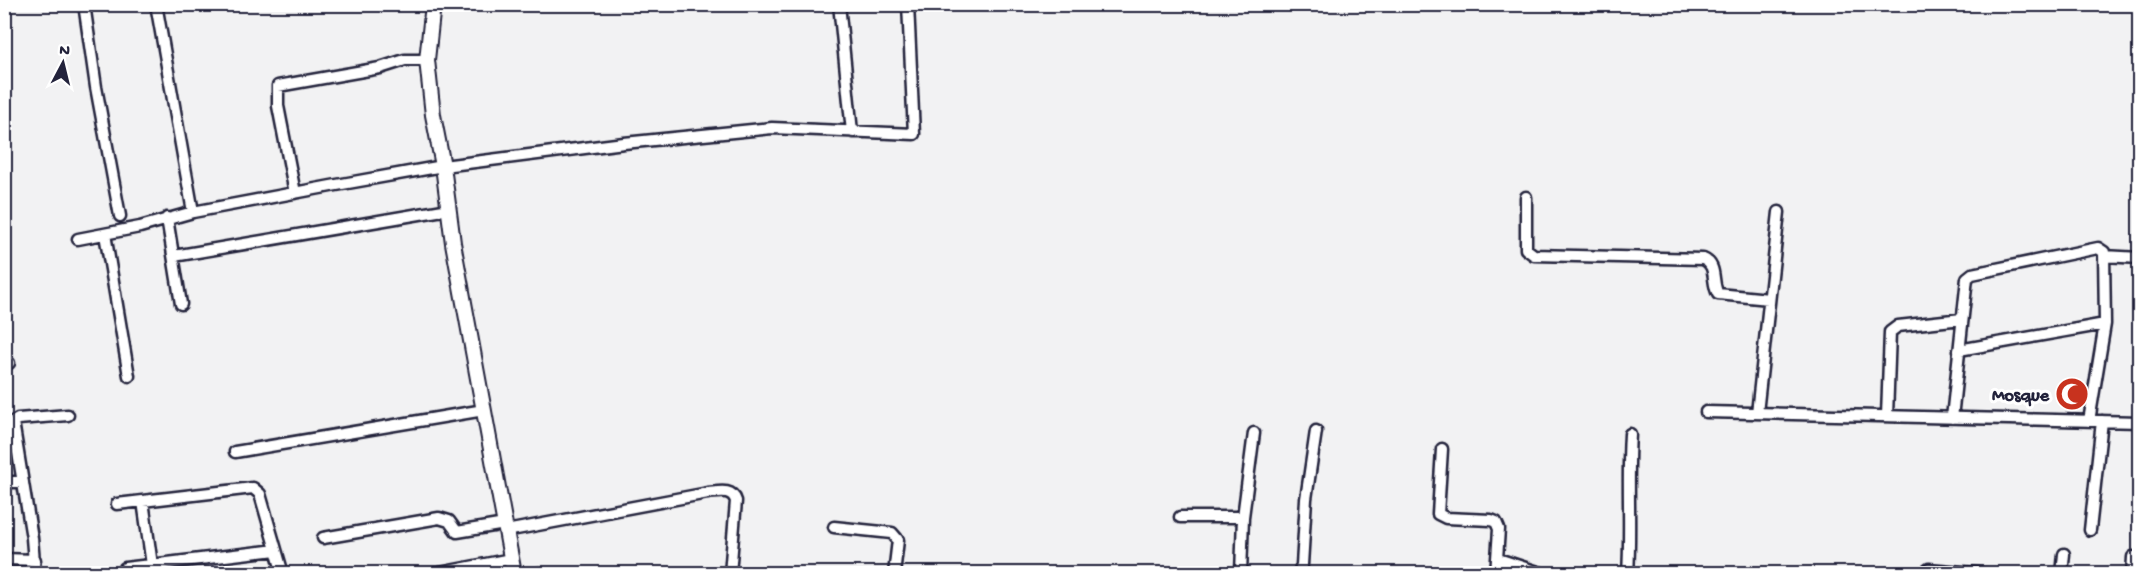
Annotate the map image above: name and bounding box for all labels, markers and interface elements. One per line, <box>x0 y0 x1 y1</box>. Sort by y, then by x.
north arrow <box>33 33 93 93</box>
text: N <box>58 42 71 62</box>
mosque icon: Mosque <box>2054 376 2090 412</box>
place label: Mosque <box>1992 386 2050 407</box>

